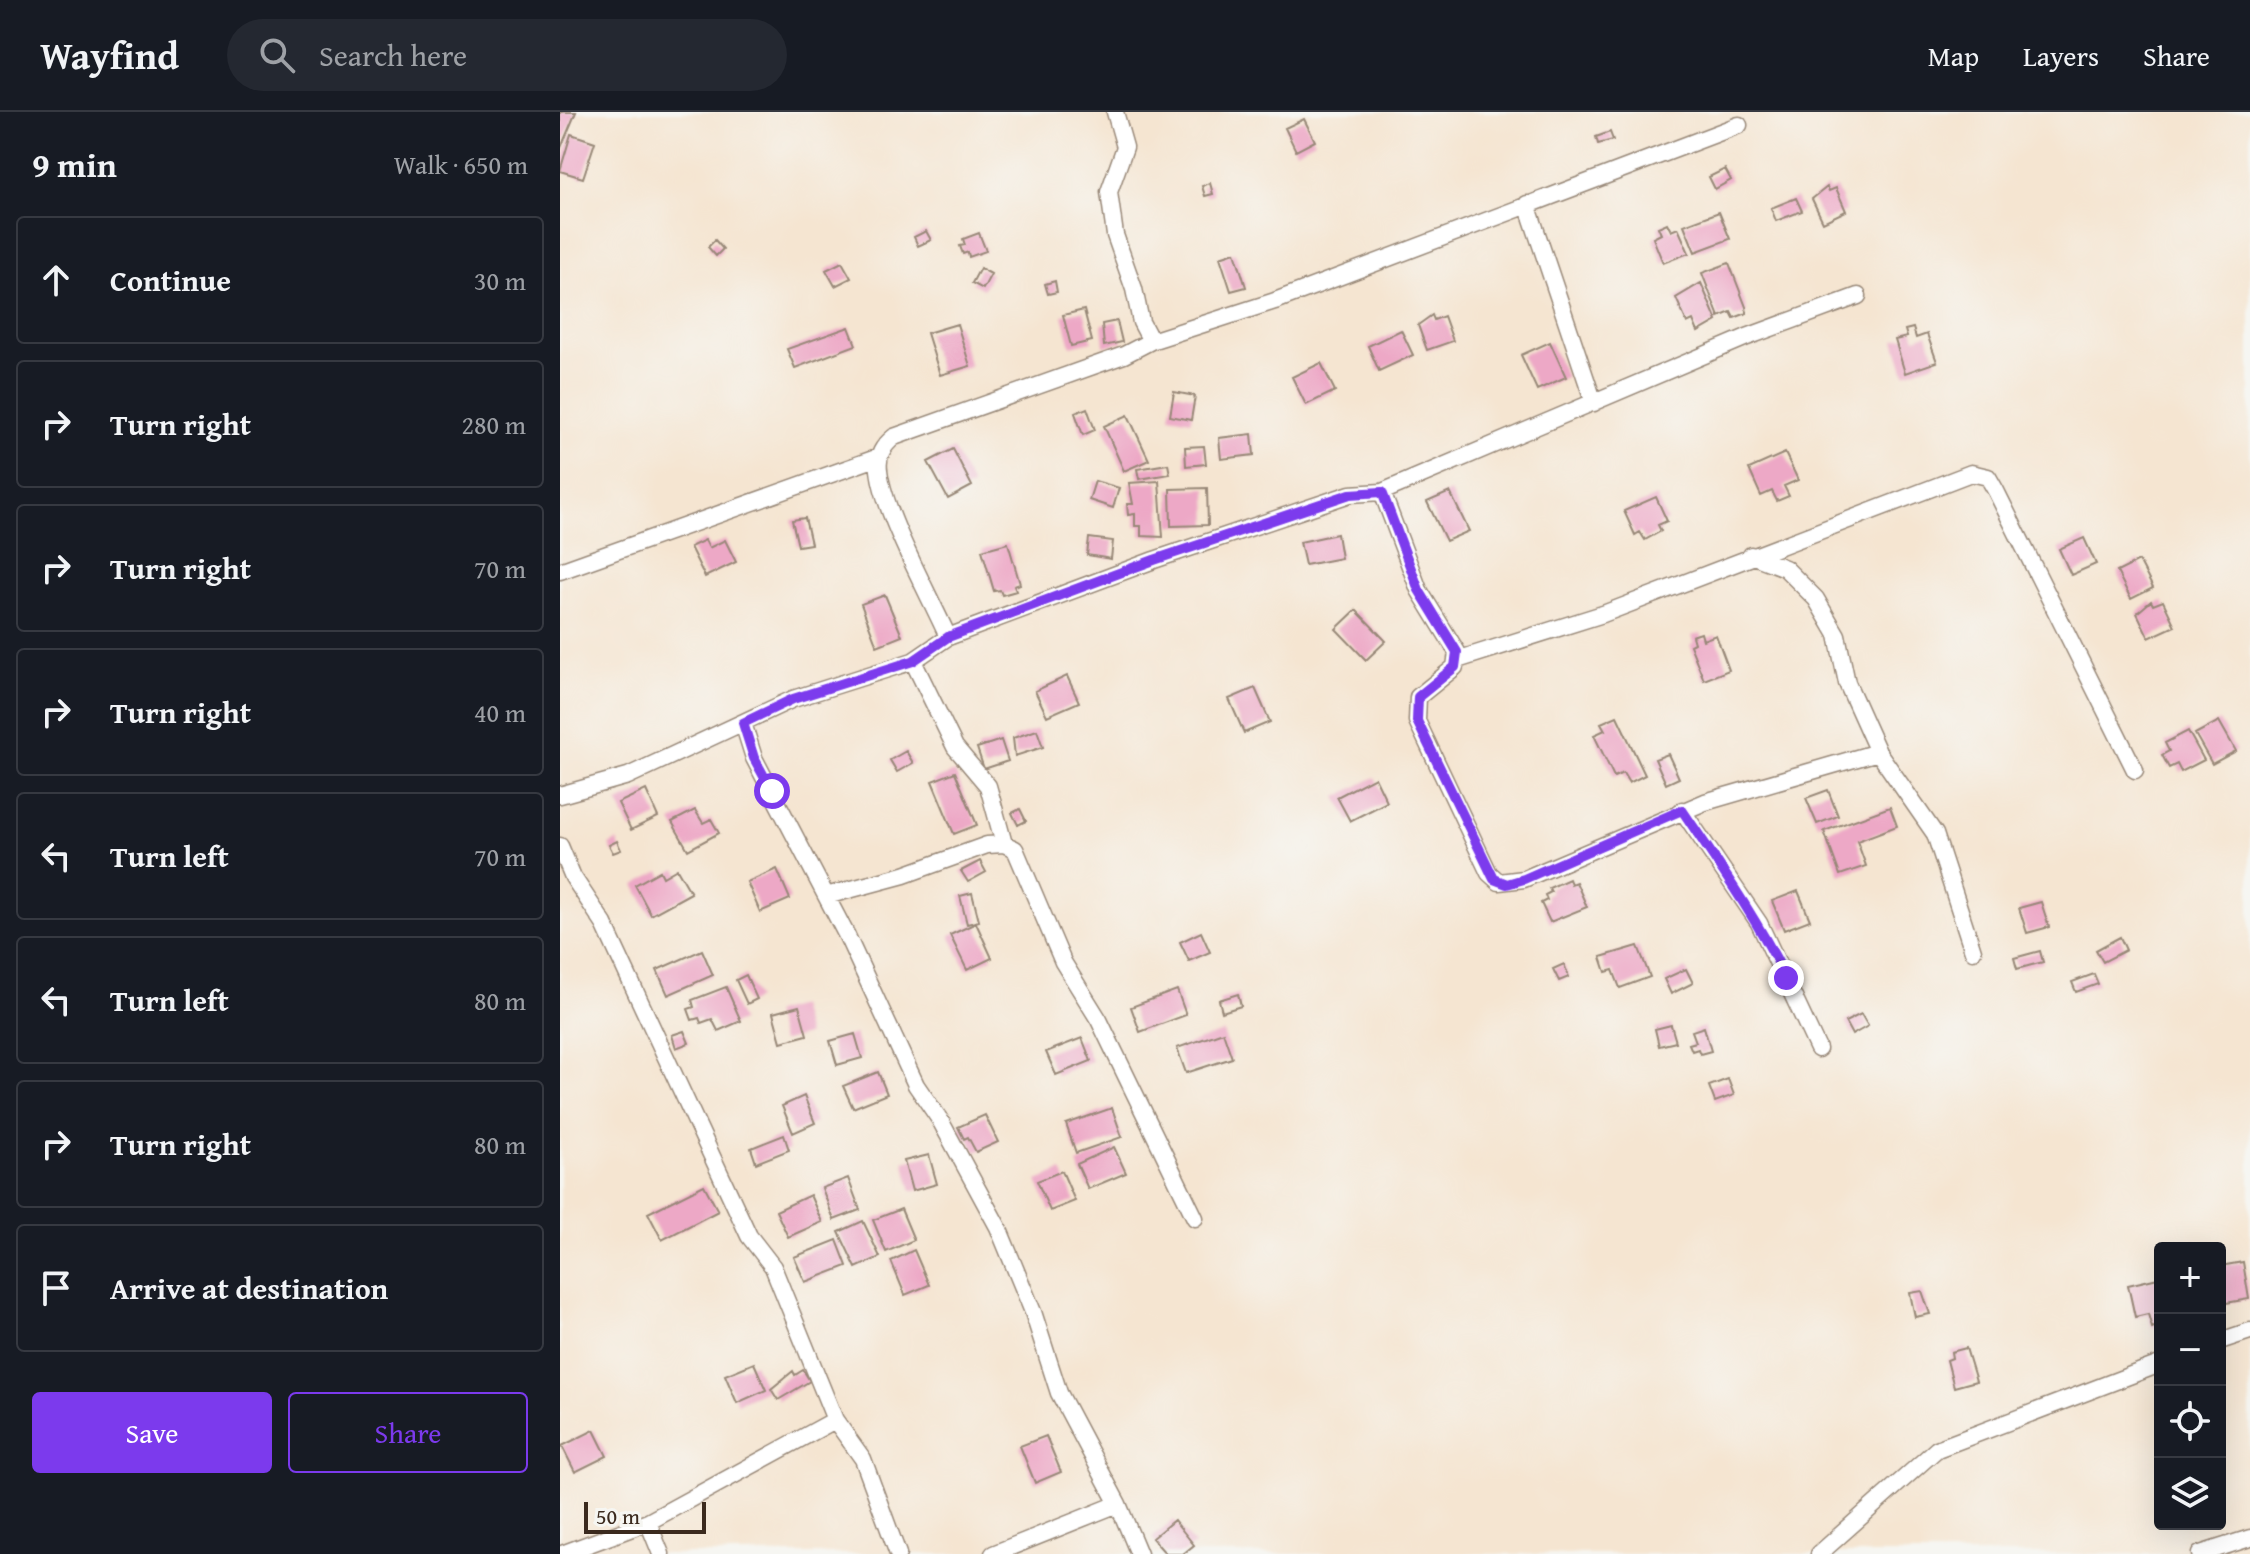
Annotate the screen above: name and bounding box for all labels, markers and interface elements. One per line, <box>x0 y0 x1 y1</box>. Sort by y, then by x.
search box <box>227 19 787 91</box>
text: Wayfind <box>40 27 179 83</box>
icon: search <box>255 33 299 77</box>
text: Search here <box>319 33 467 77</box>
text: Map <box>1928 35 1979 76</box>
text: Layers <box>2023 35 2099 76</box>
text: Share <box>2143 35 2210 76</box>
text: 9 min <box>32 140 117 189</box>
text: Walk · 650 m <box>394 145 528 184</box>
icon: ahead <box>34 258 78 302</box>
text: Continue <box>110 258 231 302</box>
text: 30 m <box>474 261 526 300</box>
icon: right <box>34 402 78 446</box>
text: Turn right <box>110 402 251 446</box>
text: 280 m <box>461 405 526 444</box>
icon: right <box>34 546 78 590</box>
text: Turn right <box>110 546 251 590</box>
text: 70 m <box>474 549 526 588</box>
icon: right <box>34 690 78 734</box>
text: Turn right <box>110 690 251 734</box>
text: 40 m <box>474 693 526 732</box>
route start <box>754 773 790 809</box>
icon: left <box>34 834 78 878</box>
text: Turn left <box>110 834 229 878</box>
text: 70 m <box>474 837 526 876</box>
route end <box>1768 960 1804 996</box>
icon: left <box>34 978 78 1022</box>
text: Turn left <box>110 978 229 1022</box>
text: 80 m <box>474 981 526 1020</box>
icon: right <box>34 1122 78 1166</box>
text: Turn right <box>110 1122 251 1166</box>
text: 80 m <box>474 1125 526 1164</box>
map controls <box>2154 1242 2226 1530</box>
button: + <box>2154 1242 2226 1314</box>
icon: arrive <box>34 1266 78 1310</box>
text: Arrive at destination <box>110 1266 388 1310</box>
button: − <box>2154 1314 2226 1386</box>
button: locate <box>2154 1386 2226 1458</box>
button: Save <box>32 1392 272 1473</box>
button: Share <box>288 1392 528 1473</box>
button: layers <box>2154 1458 2226 1530</box>
scale bar <box>584 1498 706 1534</box>
text: 50 m <box>596 1500 640 1532</box>

